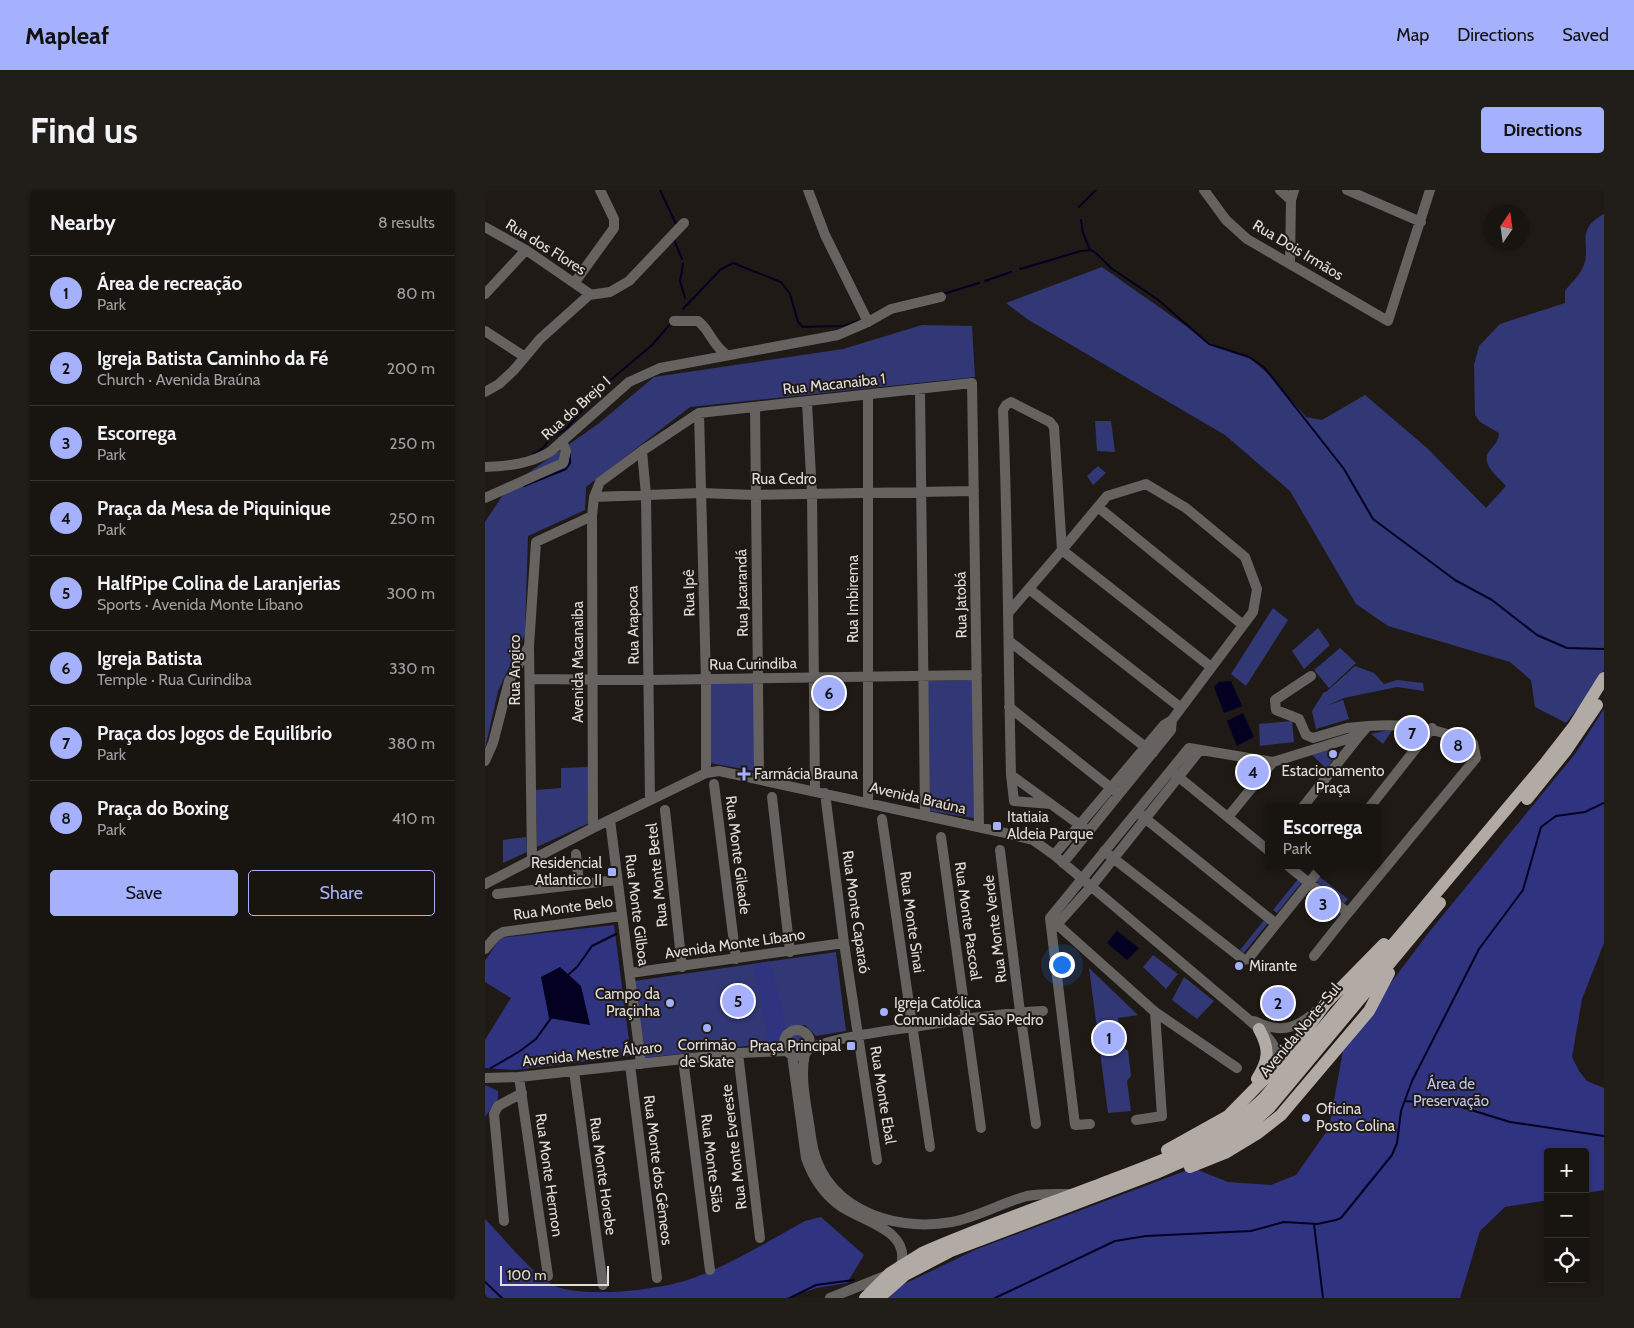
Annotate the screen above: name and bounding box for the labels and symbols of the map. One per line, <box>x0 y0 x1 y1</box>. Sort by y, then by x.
north arrow <box>1484 205 1529 250</box>
street label: Rua dos Flores <box>502 215 590 279</box>
street label: Rua Dois Irmãos <box>1249 216 1347 284</box>
street label: Rua Macanaiba 1 <box>782 370 886 398</box>
street label: Rua do Brejo I <box>538 372 614 444</box>
street label: Rua Cedro <box>751 470 817 488</box>
street label: Rua Jacarandá <box>732 548 752 637</box>
street label: Rua Imbirema <box>844 554 862 643</box>
street label: Rua Ipê <box>680 569 698 617</box>
street label: Rua Jatobá <box>951 571 971 639</box>
street label: Rua Arapoca <box>623 585 643 665</box>
street label: Avenida Macanaiba <box>569 600 587 723</box>
street label: Rua Angico <box>506 635 524 705</box>
street label: Rua Curindiba <box>709 654 798 674</box>
pin: 6 <box>813 674 845 712</box>
pin: 7 <box>1396 714 1428 752</box>
pin: 8 <box>1442 726 1474 764</box>
marker: Estacionamento Praça <box>1327 748 1339 760</box>
pin: 4 <box>1237 753 1269 791</box>
place label: Estacionamento Praça <box>1282 762 1384 797</box>
place label: Farmácia Brauna <box>754 765 859 783</box>
marker: Farmácia Brauna <box>738 768 750 780</box>
street label: Avenida Braúna <box>868 778 969 818</box>
street label: Rua Monte Gileade <box>722 795 754 916</box>
place label: Itatiaia Aldeia Parque <box>1007 808 1094 843</box>
marker: Itatiaia Aldeia Parque <box>991 820 1003 832</box>
street label: Rua Monte Betel <box>643 822 671 928</box>
street label: Rua Monte Caparaó <box>838 849 874 975</box>
street label: Rua Monte Gilboa <box>621 853 653 968</box>
place label: Residencial Atlantico II <box>531 854 602 889</box>
street label: Rua Monte Pascoal <box>951 861 985 982</box>
marker: Residencial Atlantico II <box>606 866 618 878</box>
street label: Rua Monte Sinai <box>896 870 928 974</box>
street label: Rua Monte Verde <box>979 874 1011 984</box>
pin: 3 <box>1307 885 1339 923</box>
street label: Rua Monte Belo <box>512 892 614 924</box>
street label: Avenida Monte Líbano <box>664 925 806 963</box>
your location <box>1049 952 1075 978</box>
place label: Mirante <box>1249 957 1297 975</box>
marker: Mirante <box>1233 960 1245 972</box>
street label: Avenida Norte-Sul <box>1256 979 1345 1080</box>
pin: 5 <box>722 982 754 1020</box>
pin: 2 <box>1262 984 1294 1022</box>
place label: Campo da Praçinha <box>595 985 661 1020</box>
place label: Igreja Católica Comunidade São Pedro <box>894 994 1044 1029</box>
marker: Campo da Praçinha <box>664 997 676 1009</box>
marker: Igreja Católica Comunidade São Pedro <box>878 1006 890 1018</box>
pin: 1 <box>1093 1019 1125 1057</box>
marker: Corrimão de Skate <box>701 1022 713 1034</box>
place label: Corrimão de Skate <box>678 1036 736 1071</box>
street label: Avenida Mestre Álvaro <box>521 1037 663 1070</box>
place label: Praça Principal <box>749 1037 841 1055</box>
marker: Praça Principal <box>845 1040 857 1052</box>
street label: Rua Monte Ebal <box>866 1045 900 1146</box>
park label: Área de Preservação <box>1413 1074 1489 1110</box>
street label: Rua Monte Evereste <box>717 1083 751 1211</box>
street label: Rua Monte dos Gêmeos <box>640 1094 676 1246</box>
place label: Oficina Posto Colina <box>1316 1100 1396 1135</box>
street label: Rua Monte Hermon <box>531 1112 567 1238</box>
marker: Oficina Posto Colina <box>1300 1112 1312 1124</box>
street label: Rua Monte Sião <box>697 1113 727 1213</box>
street label: Rua Monte Horebe <box>586 1116 620 1236</box>
scale bar <box>500 1263 609 1286</box>

